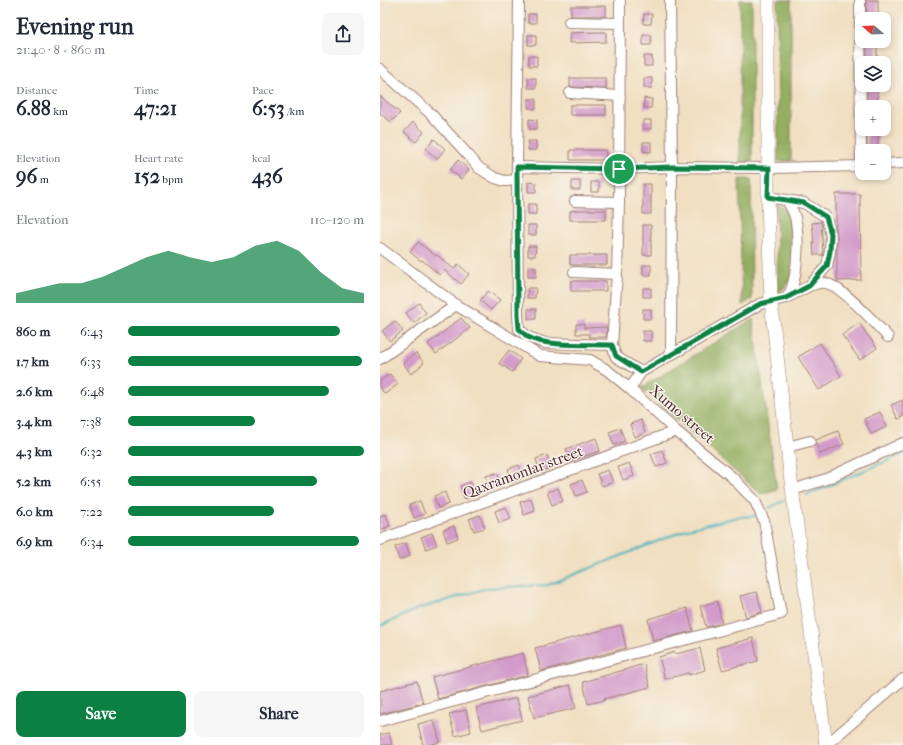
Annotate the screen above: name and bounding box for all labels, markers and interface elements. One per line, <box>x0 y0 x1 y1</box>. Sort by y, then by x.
north arrow <box>855 12 891 48</box>
map controls <box>855 12 891 180</box>
button: share <box>322 13 364 55</box>
text: Evening run <box>16 14 134 40</box>
text: 21:40 · 8 × 860 m <box>16 42 105 57</box>
button: layers <box>855 56 891 92</box>
text: Distance <box>16 84 57 97</box>
text: Time <box>134 84 159 97</box>
text: Pace <box>252 84 274 97</box>
text: 6.88 <box>16 97 51 120</box>
text: 47:21 <box>134 97 177 120</box>
text: 6:53 <box>252 97 285 120</box>
button: + <box>855 100 891 136</box>
text: km <box>51 105 68 118</box>
text: /km <box>285 105 304 118</box>
button: − <box>855 144 891 180</box>
text: Elevation <box>16 152 60 165</box>
text: Heart rate <box>134 152 183 165</box>
text: kcal <box>252 152 271 165</box>
pin <box>602 152 636 186</box>
icon: arrive <box>608 158 630 180</box>
text: 96 <box>16 165 37 188</box>
text: 152 <box>134 165 160 188</box>
text: 436 <box>252 165 283 188</box>
text: m <box>37 173 49 186</box>
text: bpm <box>160 173 183 186</box>
text: Elevation <box>16 212 69 227</box>
text: 110–120 m <box>310 212 364 227</box>
text: 860 m <box>16 324 50 339</box>
text: 6:43 <box>80 324 103 339</box>
text: 1.7 km <box>16 354 49 369</box>
text: 6:33 <box>80 354 101 369</box>
street label: Xumo street <box>646 381 719 448</box>
text: 2.6 km <box>16 384 53 399</box>
text: 6:48 <box>80 384 104 399</box>
text: 3.4 km <box>16 414 52 429</box>
text: 7:38 <box>80 414 101 429</box>
street label: Qaxramonlar street <box>461 442 586 502</box>
text: 4.3 km <box>16 444 52 459</box>
text: 6:32 <box>80 444 102 459</box>
text: 5.2 km <box>16 474 51 489</box>
text: 6:55 <box>80 474 101 489</box>
text: 6.0 km <box>16 504 53 519</box>
text: 7:22 <box>80 504 103 519</box>
text: 6.9 km <box>16 534 52 549</box>
text: 6:34 <box>80 534 103 549</box>
button: Save <box>16 691 186 737</box>
button: Share <box>194 691 364 737</box>

